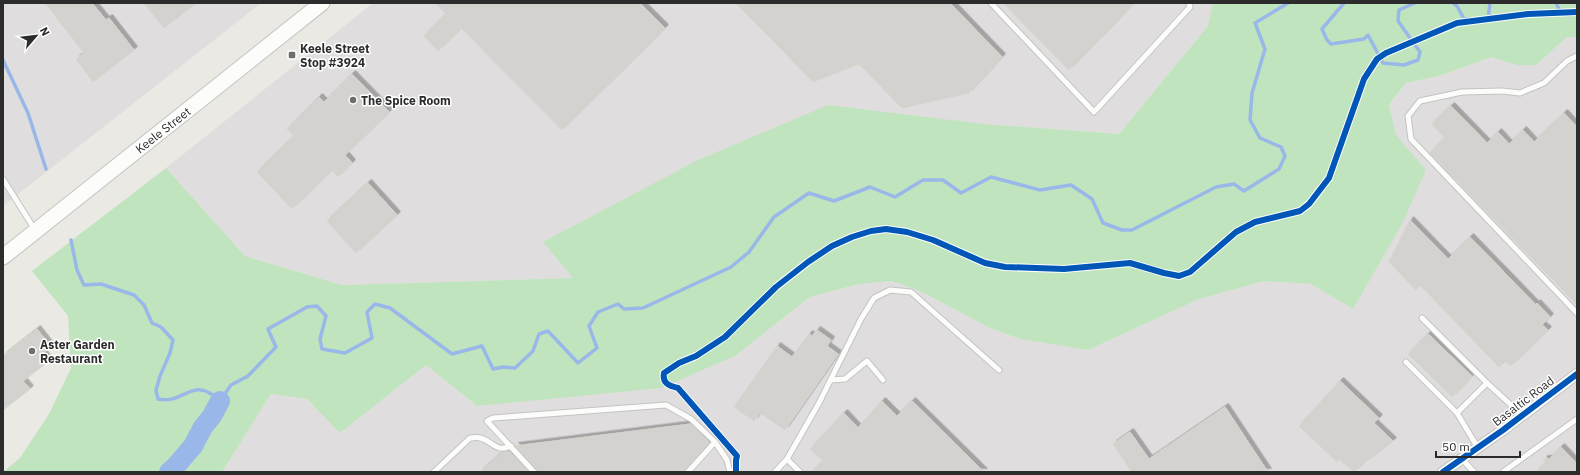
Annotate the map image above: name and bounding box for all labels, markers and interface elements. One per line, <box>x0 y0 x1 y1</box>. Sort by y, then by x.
north arrow <box>16 16 56 56</box>
text: N <box>37 25 53 38</box>
place label: Keele Street Stop #3924 <box>300 41 370 70</box>
marker: Keele Street Stop #3924 <box>287 50 297 60</box>
place label: The Spice Room <box>361 93 451 108</box>
marker: The Spice Room <box>348 95 358 105</box>
street label: Keele Street <box>132 104 194 156</box>
place label: Aster Garden Restaurant <box>40 337 115 366</box>
marker: Aster Garden Restaurant <box>27 346 37 356</box>
street label: Basaltic Road <box>1489 373 1557 429</box>
scale bar <box>1436 433 1520 459</box>
text: 50 m <box>1442 439 1470 454</box>

